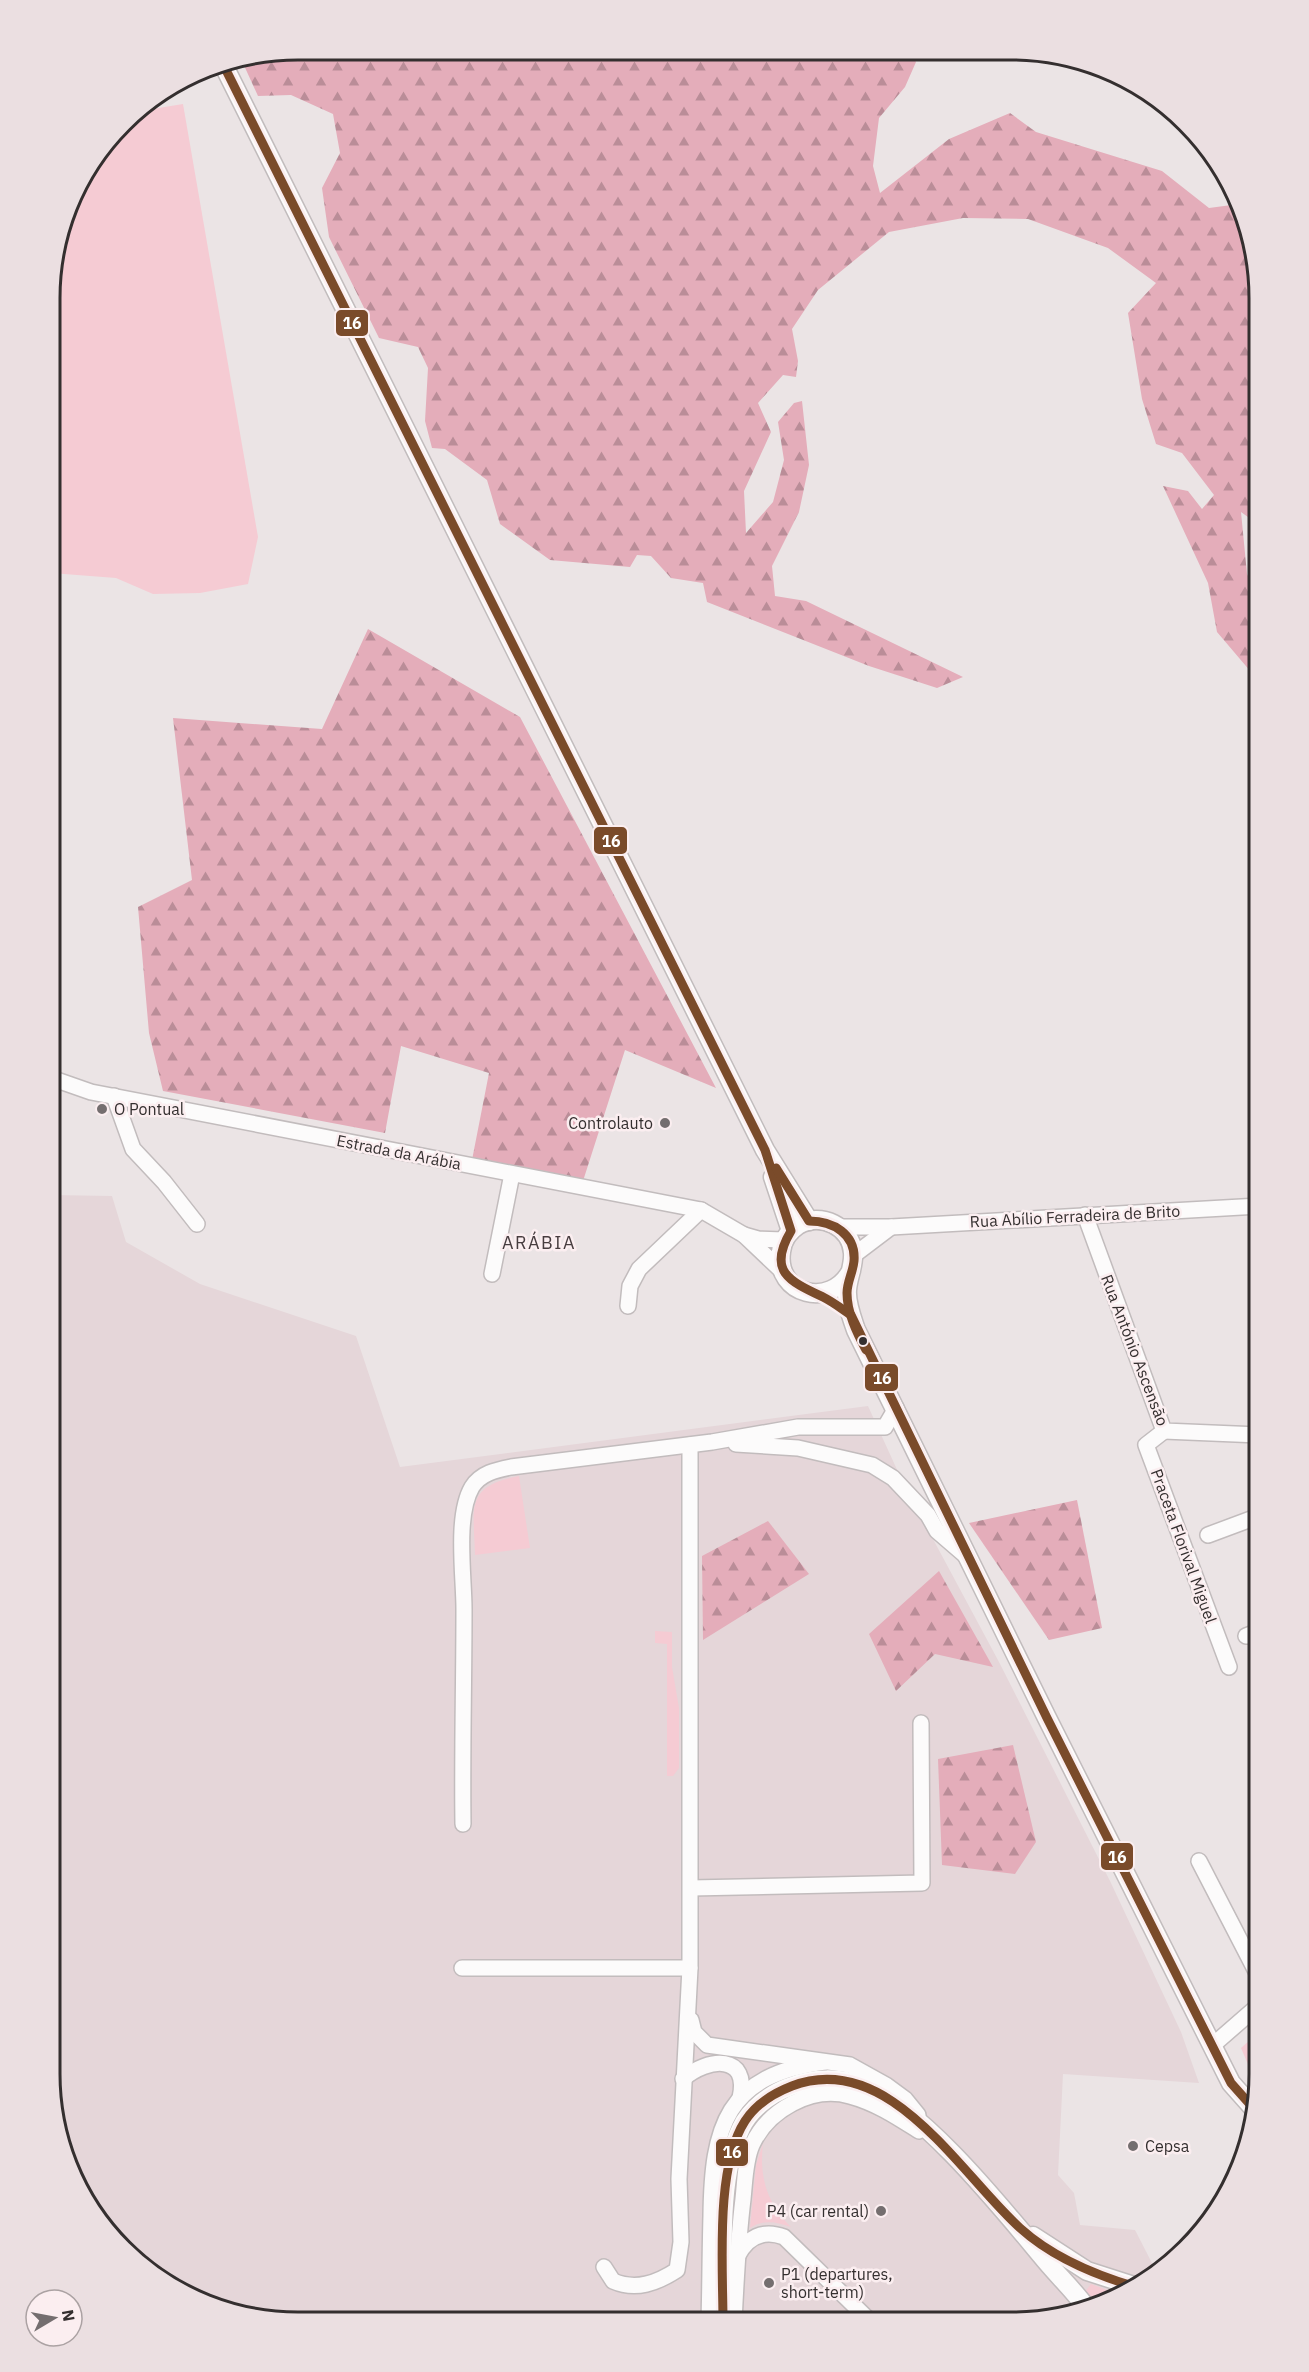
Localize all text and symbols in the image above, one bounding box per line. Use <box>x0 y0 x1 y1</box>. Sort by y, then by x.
line badge: 16 <box>335 309 369 337</box>
text: 16 <box>342 313 362 333</box>
line badge: 16 <box>593 826 628 855</box>
text: 16 <box>601 831 621 851</box>
place label: O Pontual <box>114 1099 184 1119</box>
marker: O Pontual <box>95 1102 109 1116</box>
place label: Controlauto <box>568 1113 653 1133</box>
marker: Controlauto <box>658 1116 672 1130</box>
street label: Estrada da Arábia <box>335 1130 463 1174</box>
street label: Rua Abílio Ferradeira de Brito <box>969 1200 1181 1231</box>
district label: ARÁBIA <box>502 1231 576 1254</box>
street label: Rua António Ascensão <box>1097 1271 1173 1429</box>
unlabelled marker <box>857 1335 869 1347</box>
line badge: 16 <box>864 1363 899 1392</box>
text: 16 <box>872 1368 892 1388</box>
street label: Praceta Florival Miguel <box>1147 1466 1221 1626</box>
line badge: 16 <box>1100 1842 1134 1871</box>
text: 16 <box>1107 1847 1127 1867</box>
place label: Cepsa <box>1145 2136 1190 2156</box>
line badge: 16 <box>715 2138 749 2167</box>
marker: Cepsa <box>1126 2139 1140 2153</box>
text: 16 <box>722 2142 742 2162</box>
place label: P4 (car rental) <box>767 2201 869 2221</box>
marker: P4 (car rental) <box>874 2204 888 2218</box>
place label: P1 (departures, short-term) <box>781 2264 893 2302</box>
marker: P1 (departures, short-term) <box>762 2276 776 2290</box>
north arrow <box>24 2288 84 2348</box>
text: N <box>58 2308 80 2323</box>

